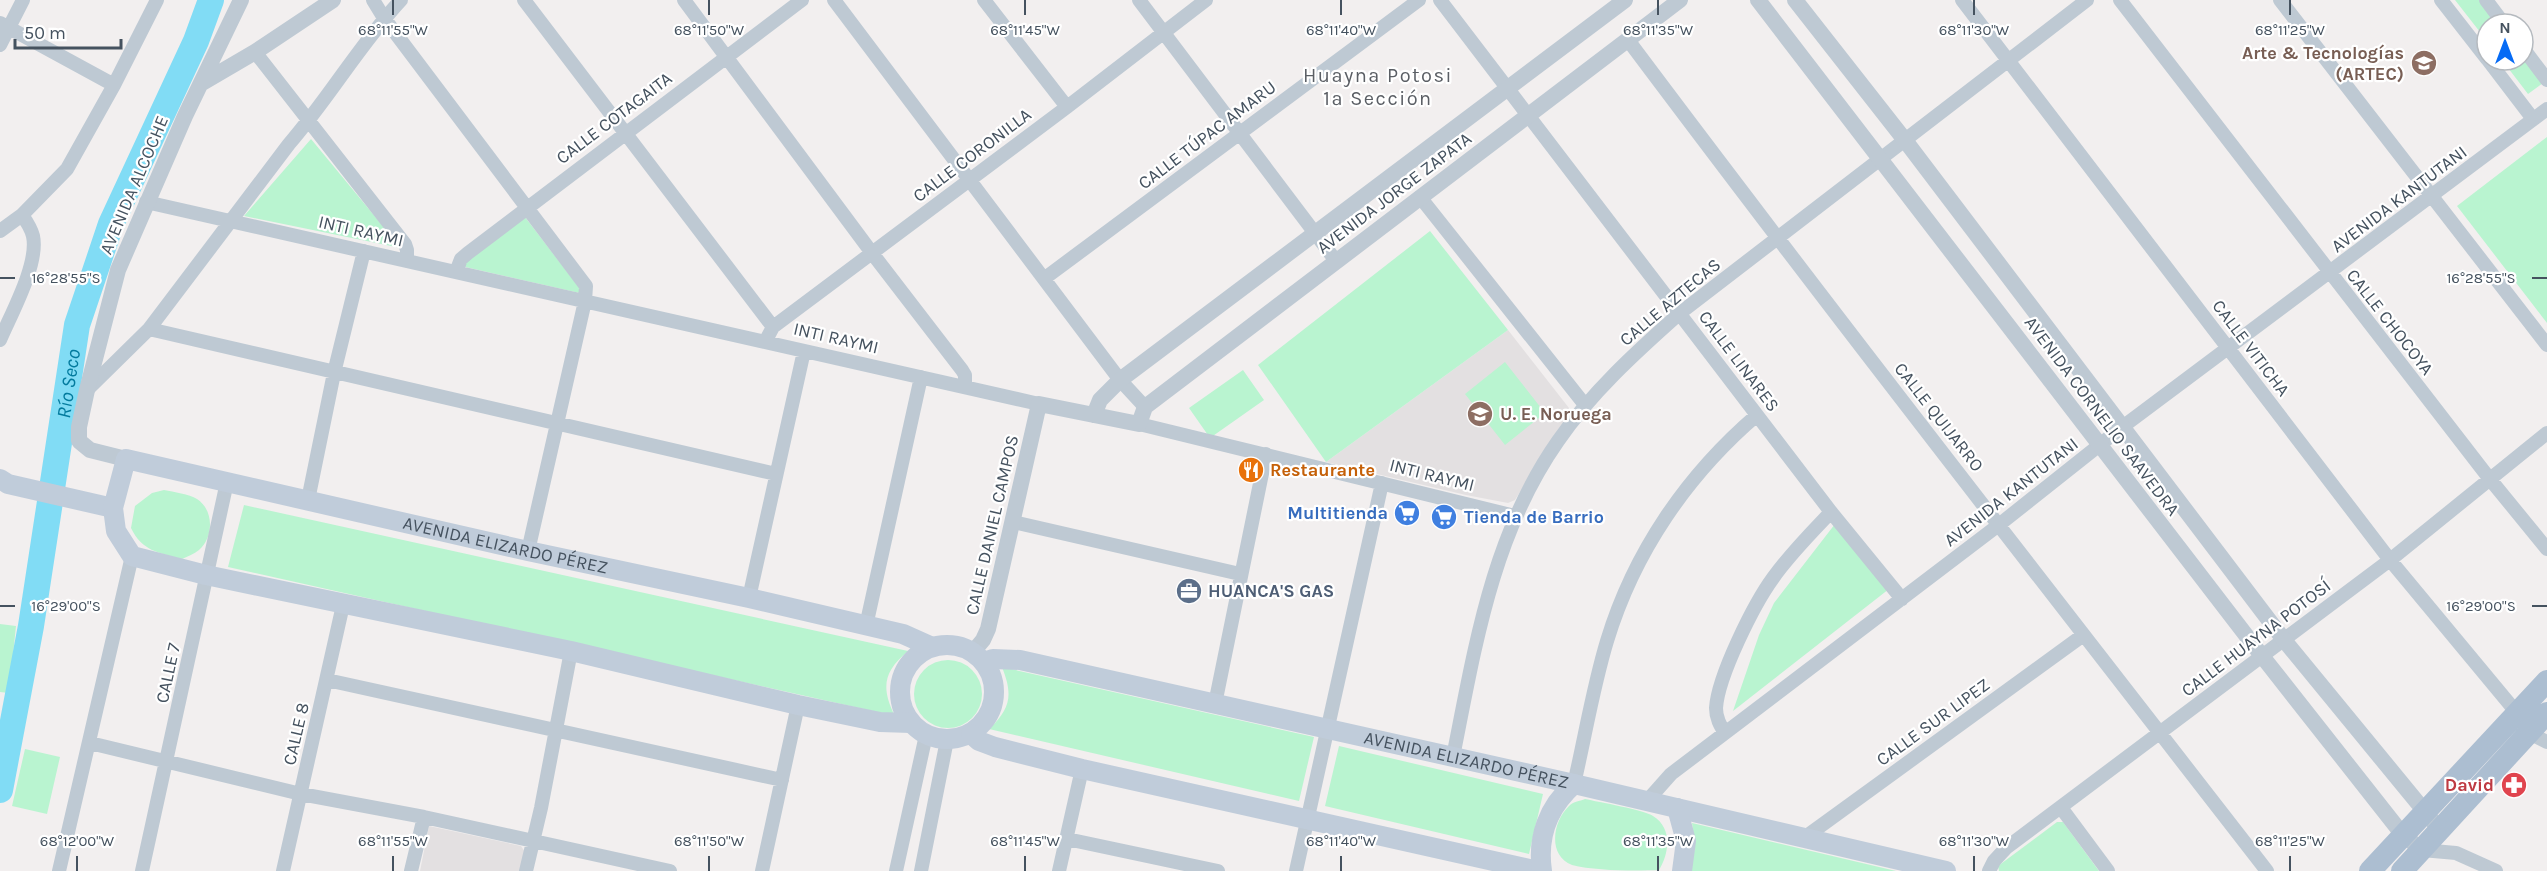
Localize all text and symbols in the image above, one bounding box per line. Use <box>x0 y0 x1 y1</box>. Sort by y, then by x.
scale bar <box>15 12 122 50</box>
north arrow <box>2475 12 2535 72</box>
text: N <box>2499 18 2511 37</box>
text: 68°11'55"W <box>358 21 428 39</box>
text: 68°11'50"W <box>674 21 745 39</box>
text: 68°11'45"W <box>990 21 1060 39</box>
text: 68°11'40"W <box>1306 21 1377 39</box>
text: 68°11'35"W <box>1623 21 1694 39</box>
text: 68°11'30"W <box>1939 21 2010 39</box>
text: 68°11'25"W <box>2255 21 2326 39</box>
text: 50 m <box>24 22 66 44</box>
place label: Arte & Tecnologías (ARTEC) <box>2242 42 2404 85</box>
school or university icon: Arte & Tecnologías (ARTEC) <box>2409 48 2439 78</box>
district label: Huayna Potosi 1ª Sección <box>1303 64 1453 110</box>
street label: CALLE COTAGAITA <box>552 67 676 169</box>
street label: CALLE TÚPAC AMARU <box>1133 75 1280 194</box>
street label: CALLE CORONILLA <box>909 103 1035 207</box>
street label: AVENIDA ALCOCHE <box>95 112 173 258</box>
street label: AVENIDA JORGE ZAPATA <box>1312 128 1476 258</box>
street label: AVENIDA KANTUTANI <box>2327 141 2471 257</box>
street label: INTI RAYMI <box>316 211 406 251</box>
street label: CALLE AZTECAS <box>1615 253 1725 351</box>
street label: CALLE CHOCOYA <box>2342 265 2438 379</box>
text: 16°28'55"S <box>31 269 101 287</box>
text: 16°28'55"S <box>2446 269 2516 287</box>
street label: CALLE VITICHA <box>2208 295 2294 401</box>
street label: CALLE LINARES <box>1694 306 1784 416</box>
street label: AVENIDA CORNELIO SAAVEDRA <box>2020 312 2184 520</box>
street label: INTI RAYMI <box>791 318 881 358</box>
water label: Río Seco <box>51 347 85 420</box>
street label: CALLE QUIJARRO <box>1890 358 1988 476</box>
school or university icon: U. E. Noruega <box>1465 399 1495 429</box>
place label: U. E. Noruega <box>1500 403 1612 425</box>
street label: CALLE DANIEL CAMPOS <box>961 433 1023 617</box>
street label: AVENIDA KANTUTANI <box>1940 433 2082 551</box>
street label: INTI RAYMI <box>1387 454 1477 496</box>
restaurant icon: Restaurante <box>1236 455 1266 485</box>
place label: Restaurante <box>1270 459 1375 481</box>
supermarket icon: Multitienda <box>1392 498 1422 528</box>
place label: Multitienda <box>1287 502 1388 524</box>
supermarket icon: Tienda de Barrio <box>1429 502 1459 532</box>
place label: Tienda de Barrio <box>1464 506 1604 528</box>
street label: AVENIDA ELIZARDO PÉREZ <box>401 512 610 579</box>
street label: CALLE HUAYNA POTOSÍ <box>2176 573 2336 701</box>
office icon: HUANCA'S GAS <box>1174 576 1204 606</box>
place label: HUANCA'S GAS <box>1208 580 1334 602</box>
text: 16°29'00"S <box>31 597 101 615</box>
text: 16°29'00"S <box>2446 597 2516 615</box>
street label: CALLE 7 <box>151 640 185 705</box>
street label: CALLE SUR LIPEZ <box>1872 674 1994 770</box>
street label: CALLE 8 <box>278 701 314 767</box>
street label: AVENIDA ELIZARDO PÉREZ <box>1362 726 1571 794</box>
pharmacy icon: David <box>2499 770 2529 800</box>
place label: David <box>2445 774 2494 796</box>
text: 68°12'00"W <box>40 832 115 850</box>
text: 68°11'55"W <box>358 832 428 850</box>
text: 68°11'50"W <box>674 832 745 850</box>
text: 68°11'45"W <box>990 832 1060 850</box>
text: 68°11'40"W <box>1306 832 1377 850</box>
text: 68°11'35"W <box>1623 832 1694 850</box>
text: 68°11'30"W <box>1939 832 2010 850</box>
text: 68°11'25"W <box>2255 832 2326 850</box>

